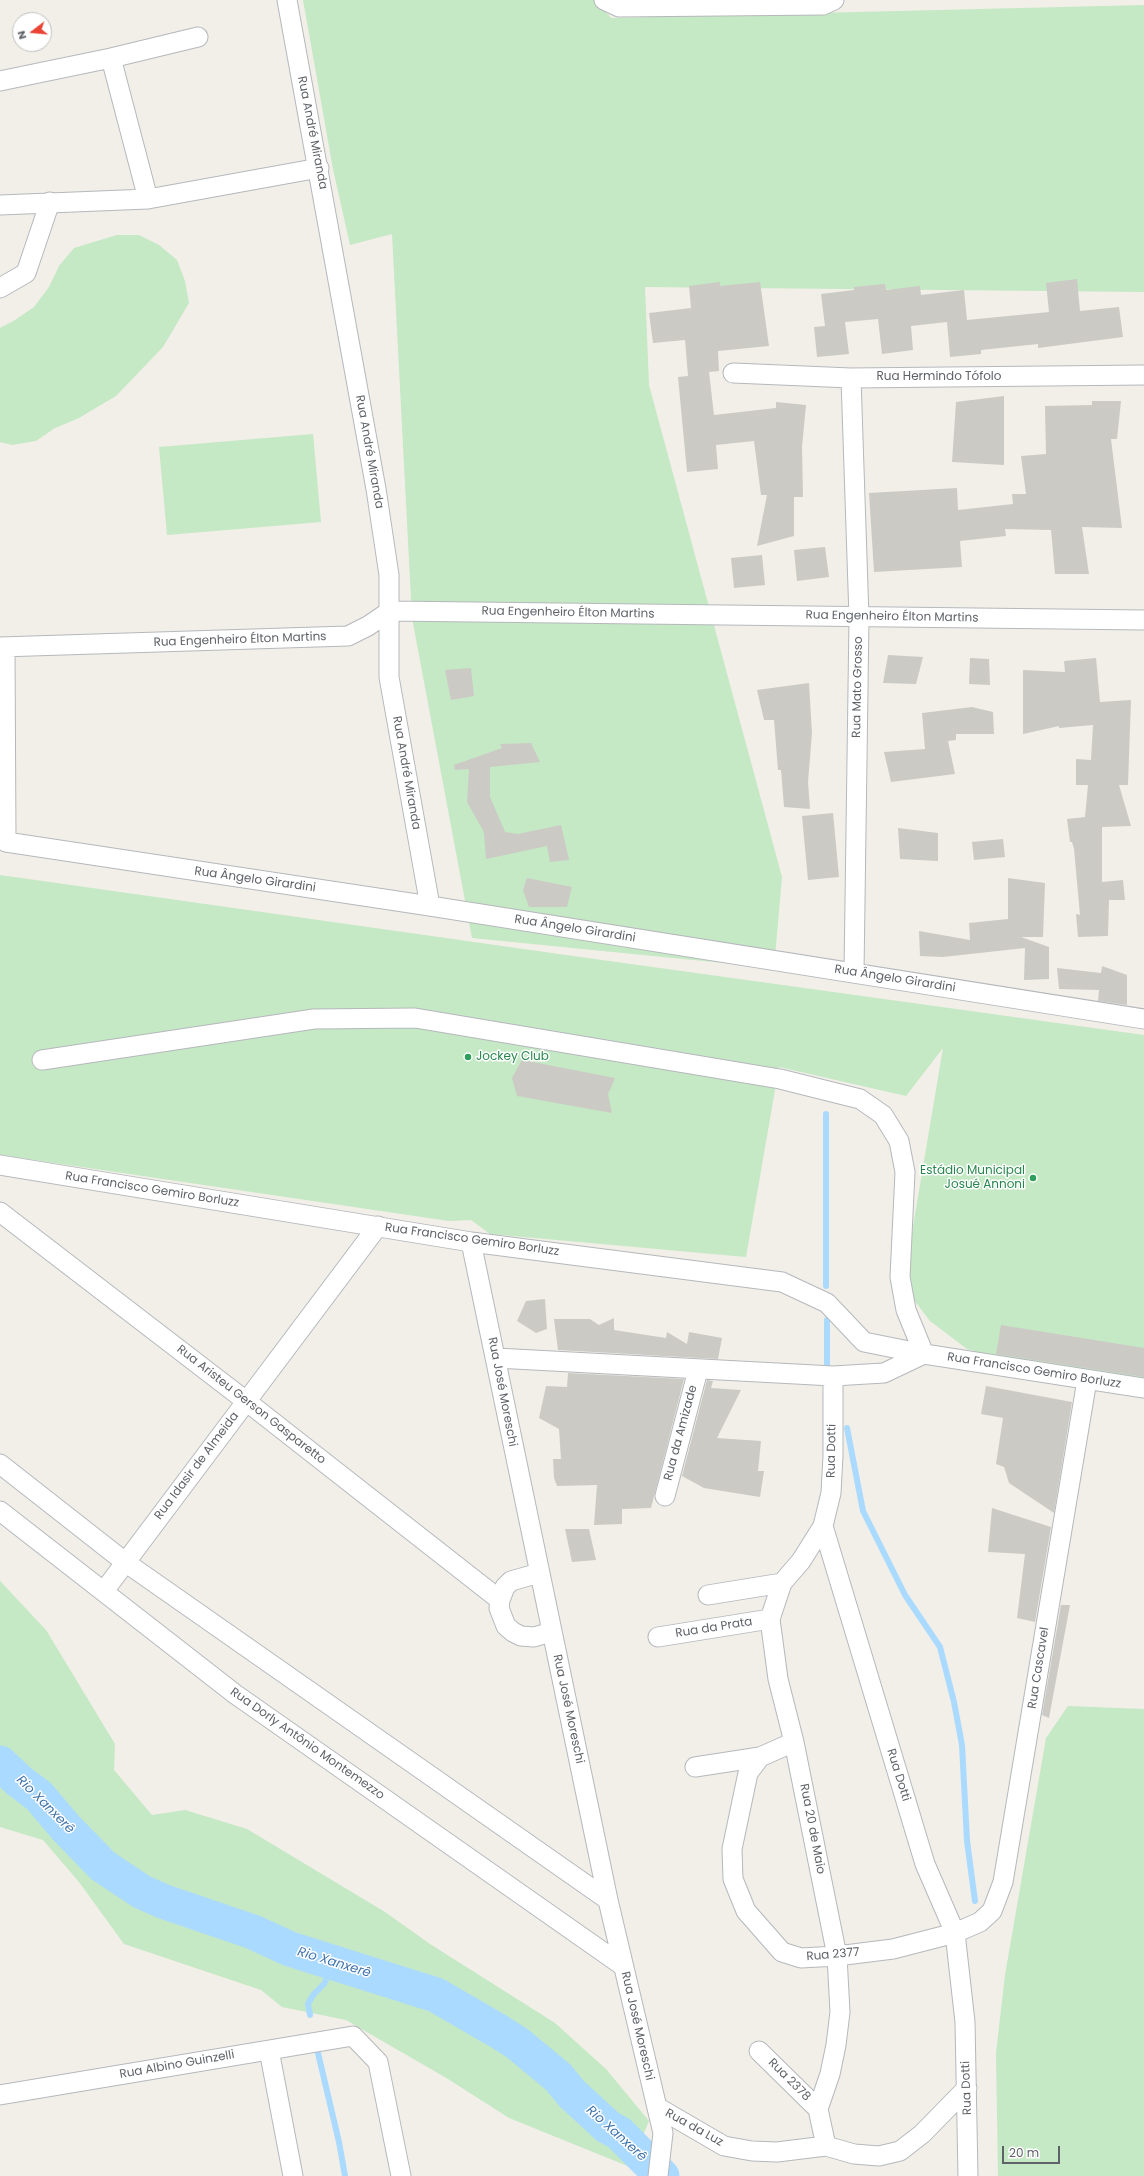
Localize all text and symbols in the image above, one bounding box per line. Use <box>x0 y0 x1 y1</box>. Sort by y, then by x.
north arrow <box>12 12 52 52</box>
text: N <box>13 29 30 41</box>
street label: Rua André Miranda <box>294 75 330 191</box>
street label: Rua Hermindo Tófolo <box>877 370 1001 384</box>
street label: Rua André Miranda <box>352 394 386 510</box>
street label: Rua Engenheiro Élton Martins <box>481 604 655 622</box>
street label: Rua Engenheiro Élton Martins <box>805 608 979 626</box>
street label: Rua Engenheiro Élton Martins <box>153 630 327 650</box>
street label: Rua Mato Grosso <box>850 636 866 738</box>
street label: Rua André Miranda <box>389 715 423 831</box>
street label: Rua Ângelo Girardini <box>193 864 317 896</box>
street label: Rua Ângelo Girardini <box>513 912 637 946</box>
street label: Rua Ângelo Girardini <box>833 962 957 996</box>
place label: Jockey Club <box>476 1050 549 1064</box>
marker: Jockey Club <box>463 1052 473 1062</box>
place label: Estádio Municipal Josué Annoni <box>920 1164 1025 1192</box>
street label: Rua Francisco Gemiro Borluzz <box>64 1169 240 1211</box>
marker: Estádio Municipal Josué Annoni <box>1028 1173 1038 1183</box>
street label: Rua Francisco Gemiro Borluzz <box>384 1221 560 1259</box>
street label: Rua José Moreschi <box>484 1336 520 1448</box>
street label: Rua Aristeu Gerson Gasparetto <box>174 1342 328 1468</box>
street label: Rua Francisco Gemiro Borluzz <box>946 1350 1122 1392</box>
street label: Rua da Amizade <box>661 1384 701 1482</box>
street label: Rua Idasir de Almeida <box>152 1409 242 1523</box>
street label: Rua Dotti <box>824 1424 840 1478</box>
street label: Rua da Prata <box>674 1615 754 1641</box>
street label: Rua Cascavel <box>1025 1626 1053 1710</box>
street label: Rua José Moreschi <box>549 1653 587 1765</box>
street label: Rua Dorly Antônio Montemezzo <box>227 1685 387 1803</box>
street label: Rua Dotti <box>883 1747 913 1803</box>
water label: Rio Xanxerê <box>13 1773 77 1837</box>
street label: Rua 20 de Maio <box>796 1783 828 1875</box>
water label: Rio Xanxerê <box>296 1944 372 1982</box>
street label: Rua 2377 <box>806 1946 860 1964</box>
street label: Rua José Moreschi <box>617 1970 657 2082</box>
street label: Rua Albino Guinzelli <box>118 2048 236 2082</box>
street label: Rua 2378 <box>765 2056 813 2104</box>
street label: Rua Dotti <box>959 2061 975 2115</box>
water label: Rio Xanxerê <box>583 2103 649 2165</box>
street label: Rua da Luz <box>663 2106 725 2150</box>
scale bar <box>1004 2138 1062 2164</box>
text: 20 m <box>1009 2144 1039 2161</box>

